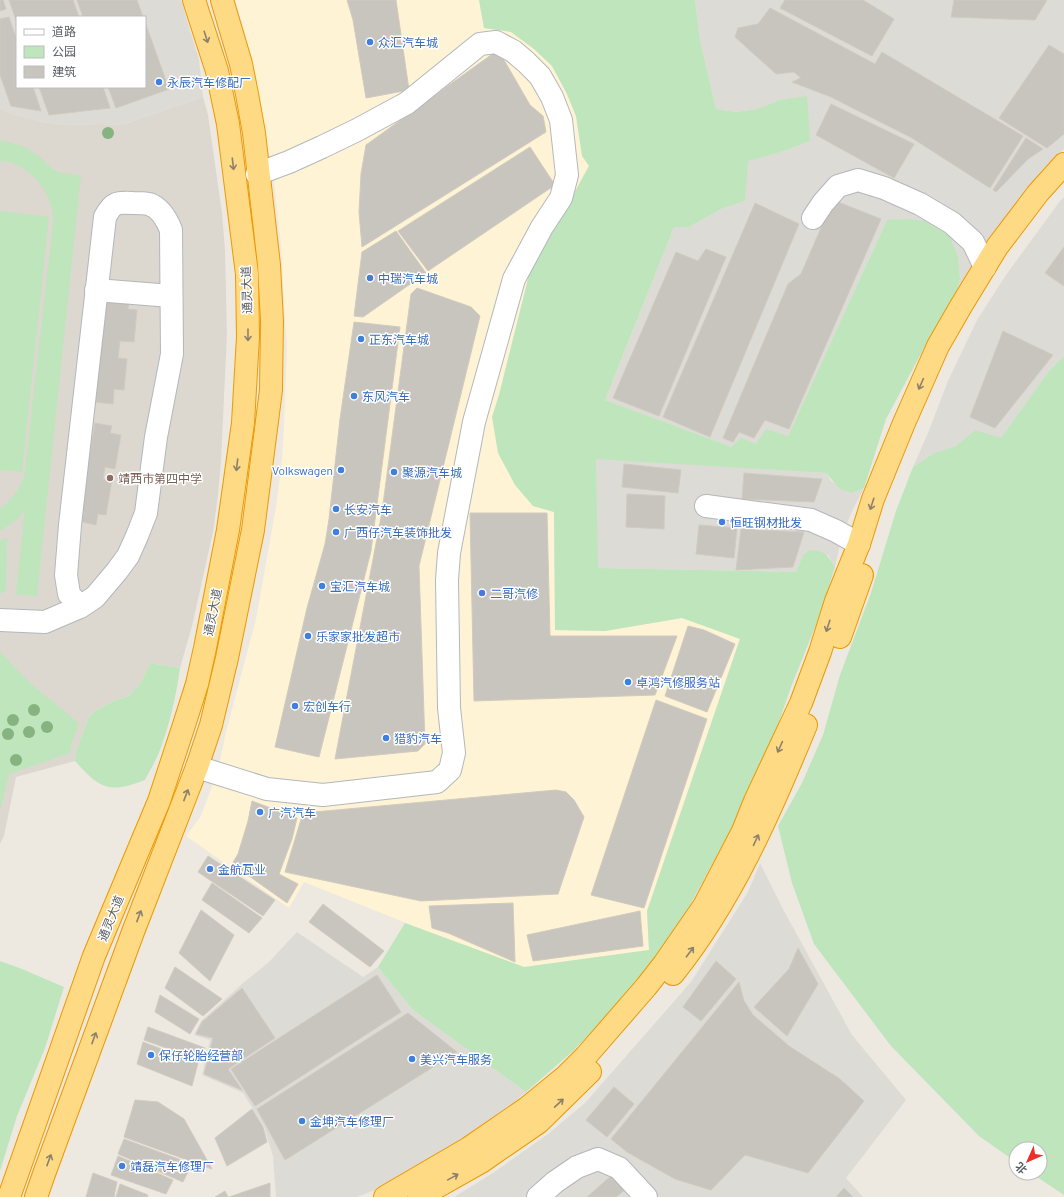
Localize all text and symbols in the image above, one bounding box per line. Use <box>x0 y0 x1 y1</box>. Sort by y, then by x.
legend <box>16 16 146 88</box>
text: 道路 <box>52 24 76 38</box>
one-way arrow <box>203 30 210 43</box>
place label: 众汇汽车城 <box>378 35 438 49</box>
marker: 众汇汽车城 <box>365 37 375 47</box>
text: 公园 <box>52 44 76 58</box>
text: 建筑 <box>52 64 76 78</box>
place label: 永辰汽车修配厂 <box>167 75 251 89</box>
marker: 永辰汽车修配厂 <box>154 77 164 87</box>
one-way arrow <box>229 157 236 170</box>
street label: 通灵大道 <box>238 266 254 314</box>
place label: 中瑞汽车城 <box>378 271 438 285</box>
marker: 中瑞汽车城 <box>365 273 375 283</box>
one-way arrow <box>244 328 252 341</box>
place label: 正东汽车城 <box>369 332 429 346</box>
marker: 正东汽车城 <box>356 334 366 344</box>
one-way arrow <box>917 377 924 389</box>
place label: 东风汽车 <box>362 389 410 403</box>
marker: 东风汽车 <box>349 391 359 401</box>
one-way arrow <box>234 458 241 471</box>
place label: Volkswagen <box>272 463 333 477</box>
marker: Volkswagen <box>336 465 346 475</box>
place label: 聚源汽车城 <box>402 465 462 479</box>
marker: 聚源汽车城 <box>389 467 399 477</box>
place label: 靖西市第四中学 <box>118 471 202 485</box>
marker: 靖西市第四中学 <box>105 473 115 483</box>
one-way arrow <box>867 497 875 509</box>
place label: 长安汽车 <box>344 502 392 516</box>
marker: 长安汽车 <box>331 504 341 514</box>
place label: 恒旺钢材批发 <box>730 515 802 529</box>
marker: 恒旺钢材批发 <box>717 517 727 527</box>
place label: 广西仔汽车装饰批发 <box>344 525 452 539</box>
marker: 广西仔汽车装饰批发 <box>331 527 341 537</box>
place label: 宝汇汽车城 <box>330 579 390 593</box>
marker: 宝汇汽车城 <box>317 581 327 591</box>
place label: 二哥汽修 <box>490 586 538 600</box>
street label: 通灵大道 <box>201 587 223 637</box>
marker: 二哥汽修 <box>477 588 487 598</box>
one-way arrow <box>824 620 831 633</box>
place label: 乐家家批发超市 <box>316 629 400 643</box>
marker: 乐家家批发超市 <box>303 631 313 641</box>
place label: 卓鸿汽修服务站 <box>636 675 720 689</box>
marker: 卓鸿汽修服务站 <box>623 677 633 687</box>
place label: 宏创车行 <box>303 699 351 713</box>
marker: 宏创车行 <box>290 701 300 711</box>
place label: 猎豹汽车 <box>394 731 442 745</box>
marker: 猎豹汽车 <box>381 733 391 743</box>
one-way arrow <box>776 741 784 753</box>
one-way arrow <box>183 790 191 802</box>
place label: 广汽汽车 <box>268 805 316 819</box>
marker: 广汽汽车 <box>255 807 265 817</box>
one-way arrow <box>753 835 760 847</box>
place label: 金航瓦业 <box>218 862 266 876</box>
marker: 金航瓦业 <box>205 864 215 874</box>
street label: 通灵大道 <box>95 893 125 943</box>
one-way arrow <box>136 911 144 923</box>
one-way arrow <box>686 947 694 958</box>
one-way arrow <box>90 1032 98 1044</box>
place label: 保仔轮胎经营部 <box>159 1048 243 1062</box>
marker: 保仔轮胎经营部 <box>146 1050 156 1060</box>
place label: 美兴汽车服务 <box>420 1052 492 1066</box>
marker: 美兴汽车服务 <box>407 1054 417 1064</box>
one-way arrow <box>554 1099 564 1108</box>
place label: 金坤汽车修理厂 <box>310 1114 394 1128</box>
marker: 金坤汽车修理厂 <box>297 1116 307 1126</box>
north arrow <box>1008 1141 1048 1181</box>
one-way arrow <box>45 1154 53 1166</box>
place label: 靖磊汽车修理厂 <box>130 1159 214 1173</box>
text: 北 <box>1012 1160 1029 1177</box>
marker: 靖磊汽车修理厂 <box>117 1161 127 1171</box>
one-way arrow <box>447 1173 459 1181</box>

